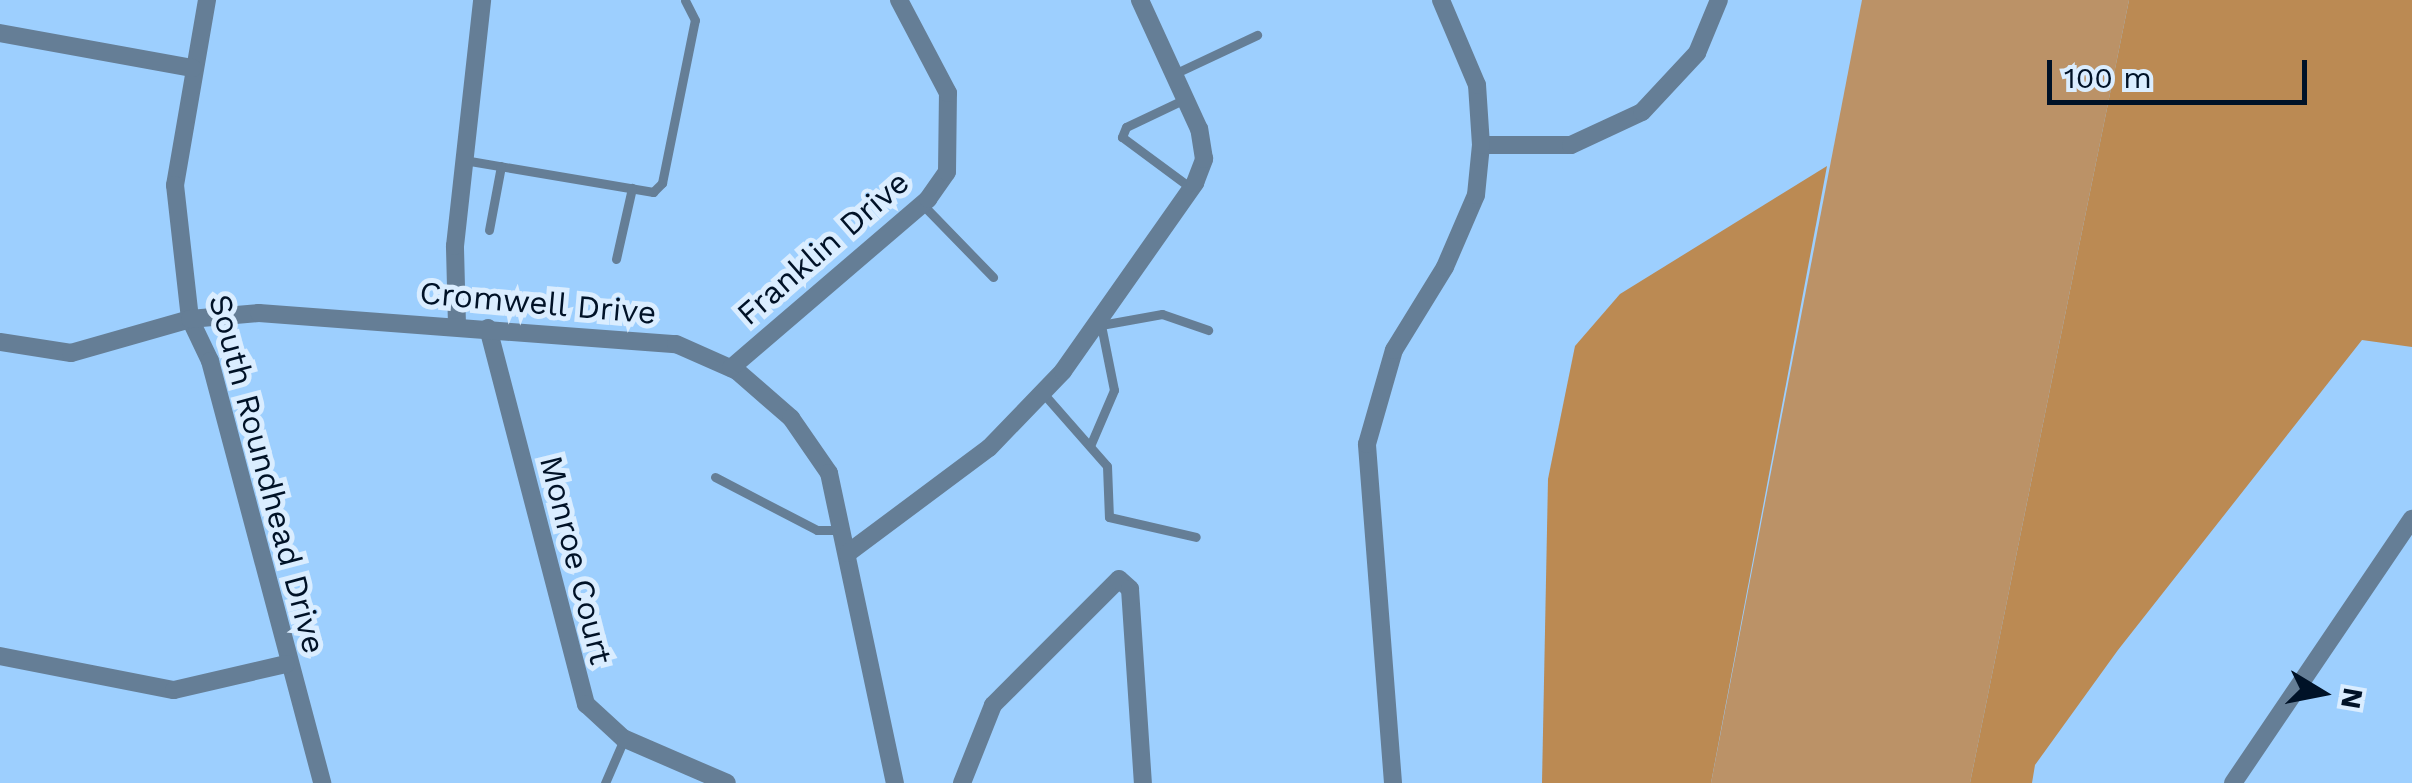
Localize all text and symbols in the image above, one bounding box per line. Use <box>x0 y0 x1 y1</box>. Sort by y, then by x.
scale bar <box>2052 40 2312 102</box>
text: 100 m <box>2064 60 2152 95</box>
street label: Franklin Drive <box>729 163 917 333</box>
street label: Cromwell Drive <box>417 273 659 333</box>
street label: South Roundhead Drive <box>201 290 333 658</box>
street label: Monroe Court <box>532 452 620 668</box>
north arrow <box>2272 643 2372 743</box>
text: N <box>2334 685 2370 711</box>

